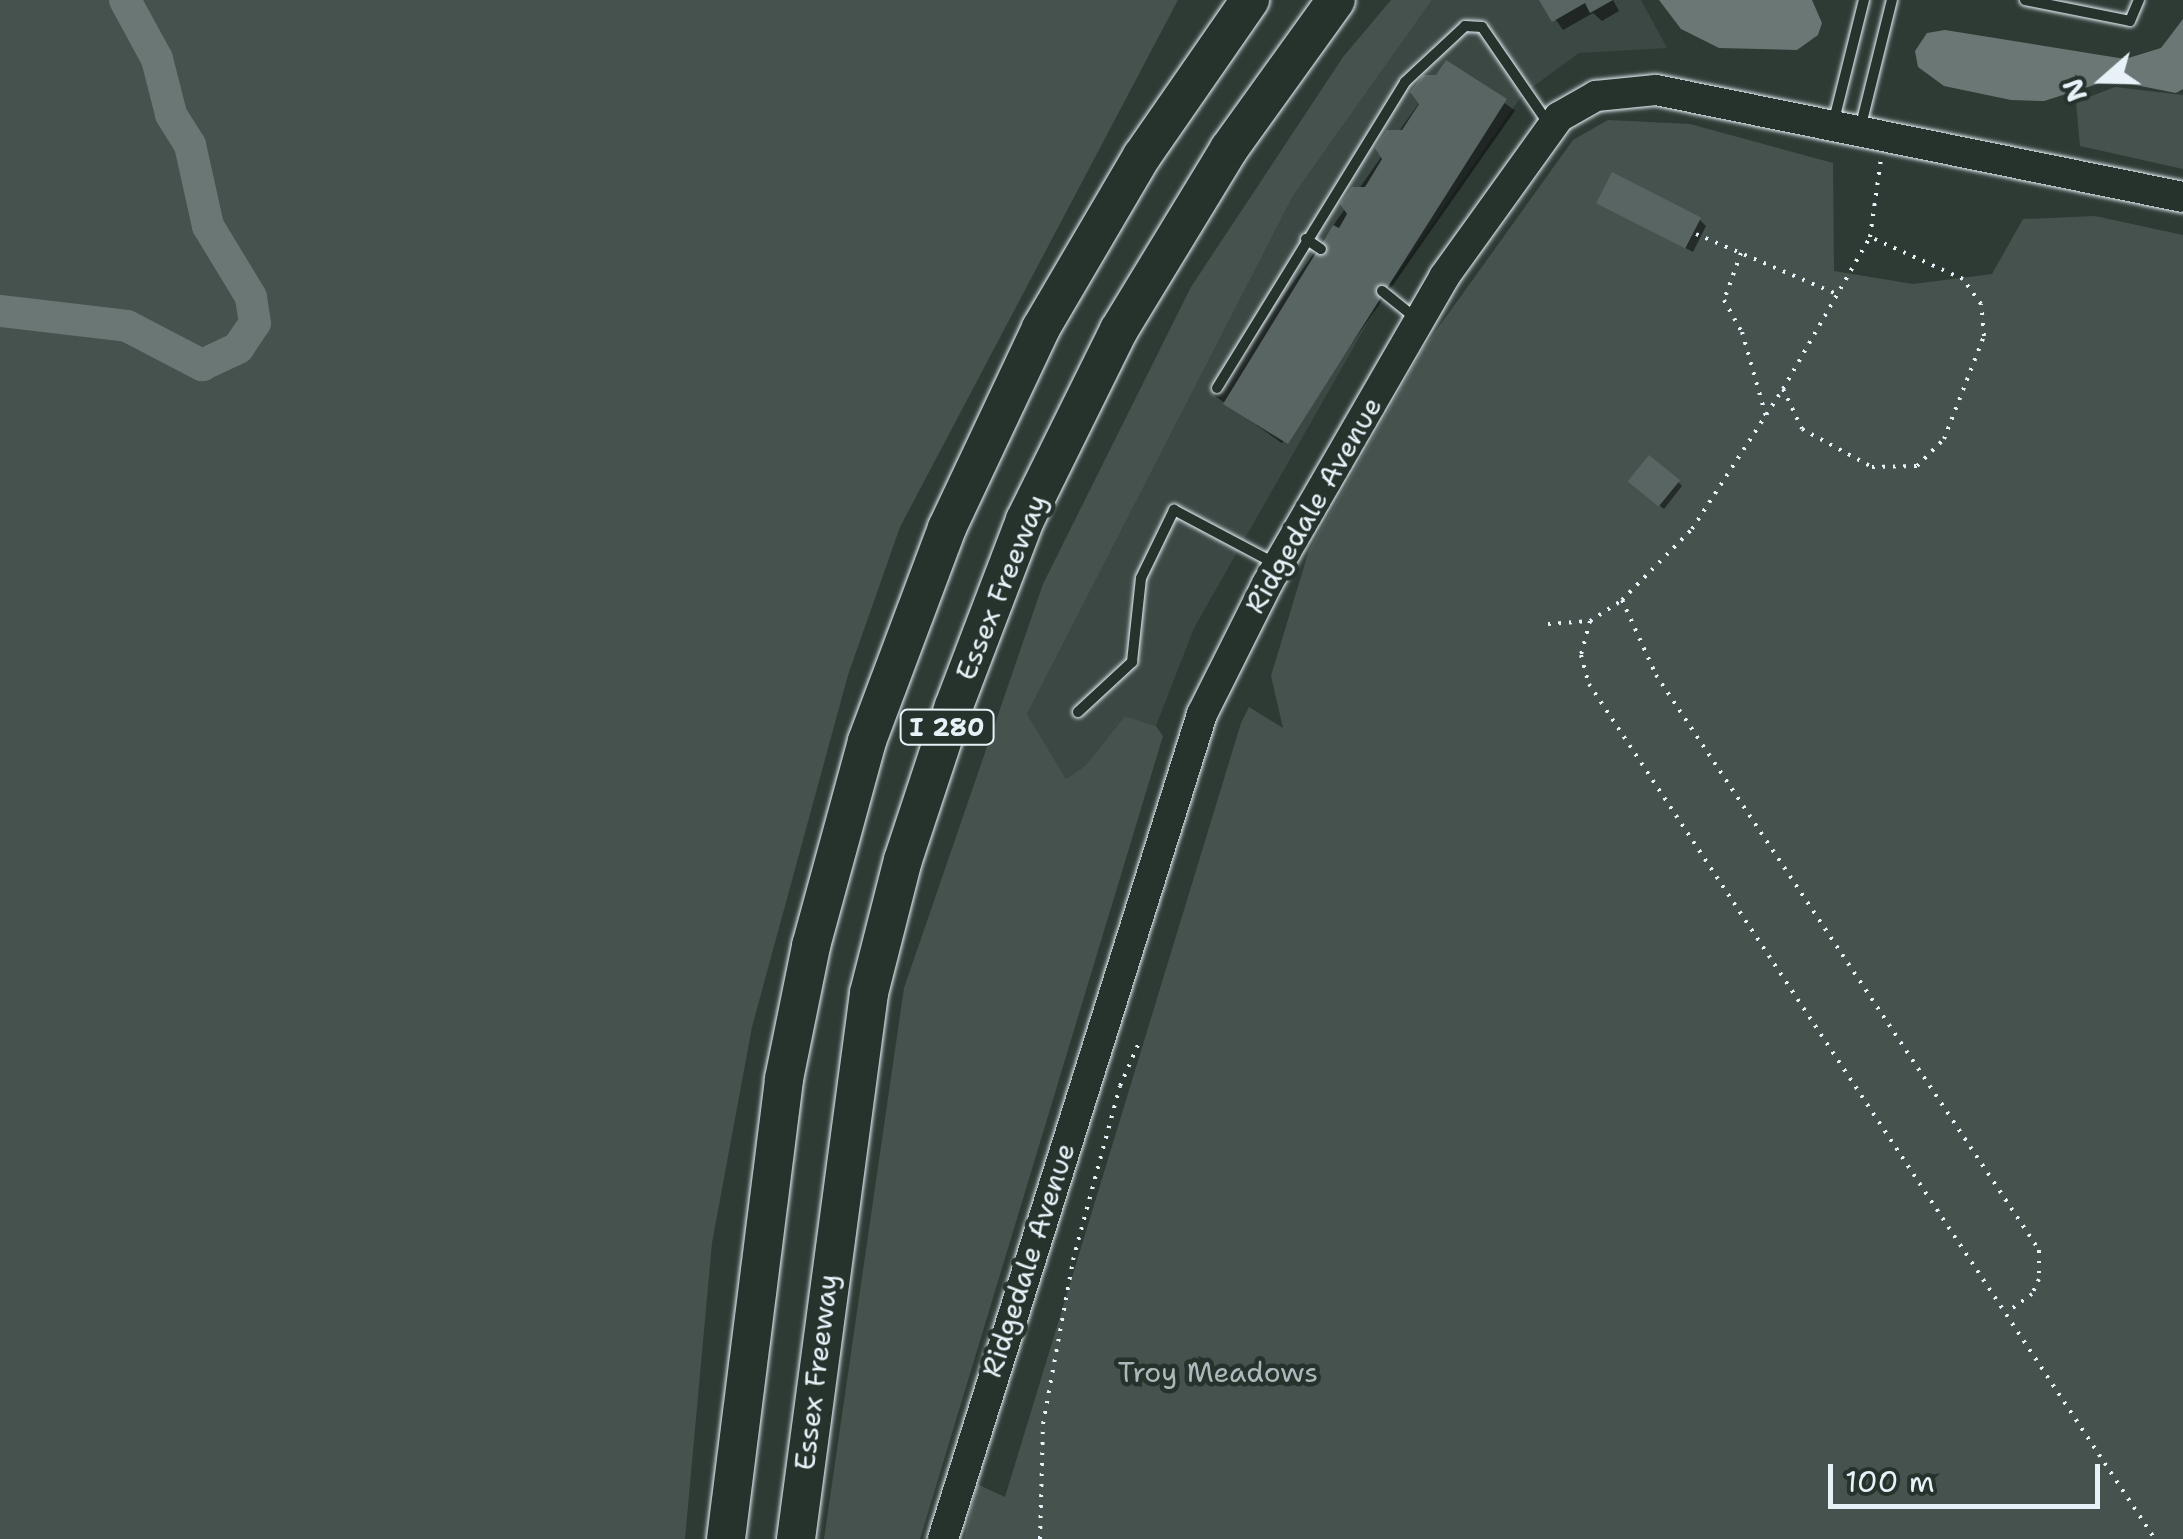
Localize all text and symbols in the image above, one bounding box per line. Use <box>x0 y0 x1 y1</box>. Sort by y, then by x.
north arrow <box>2053 30 2153 130</box>
text: N <box>2053 73 2096 107</box>
street label: Ridgedale Avenue <box>1237 391 1389 619</box>
street label: Essex Freeway <box>948 489 1054 685</box>
road number: I 280 <box>900 707 994 747</box>
street label: Ridgedale Avenue <box>974 1139 1082 1381</box>
street label: Essex Freeway <box>787 1272 845 1472</box>
park label: Troy Meadows <box>1118 1355 1318 1389</box>
scale bar <box>1833 1444 2106 1506</box>
text: 100 m <box>1845 1461 1935 1502</box>

